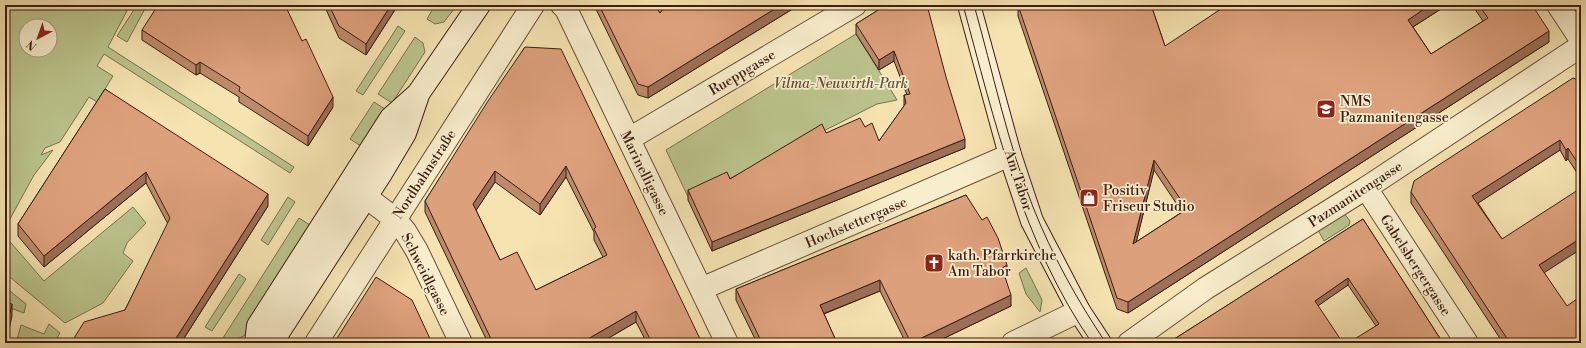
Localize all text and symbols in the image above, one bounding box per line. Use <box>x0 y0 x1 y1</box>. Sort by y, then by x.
north arrow <box>18 18 58 58</box>
text: N <box>24 36 40 53</box>
street label: Rueppgasse <box>706 46 779 100</box>
park label: Vilma-Neuwirth-Park <box>774 75 908 93</box>
place label: NMS Pazmanitengasse <box>1340 93 1449 127</box>
school or university icon: NMS Pazmanitengasse <box>1315 98 1337 120</box>
street label: Nordbahnstraße <box>389 126 460 223</box>
street label: Marinelligasse <box>616 128 672 219</box>
street label: Am Tabor <box>999 147 1036 213</box>
street label: Pazmanitengasse <box>1305 158 1406 232</box>
place label: Positiv Friseur Studio <box>1103 182 1195 216</box>
shop icon: Positiv Friseur Studio <box>1078 187 1100 209</box>
street label: Hochstettergasse <box>803 193 910 253</box>
street label: Gabelsbergergasse <box>1376 211 1455 320</box>
street label: Schweidlgasse <box>397 230 454 319</box>
place label: kath. Pfarrkirche Am Tabor <box>947 247 1056 281</box>
church icon: kath. Pfarrkirche Am Tabor <box>923 252 945 274</box>

